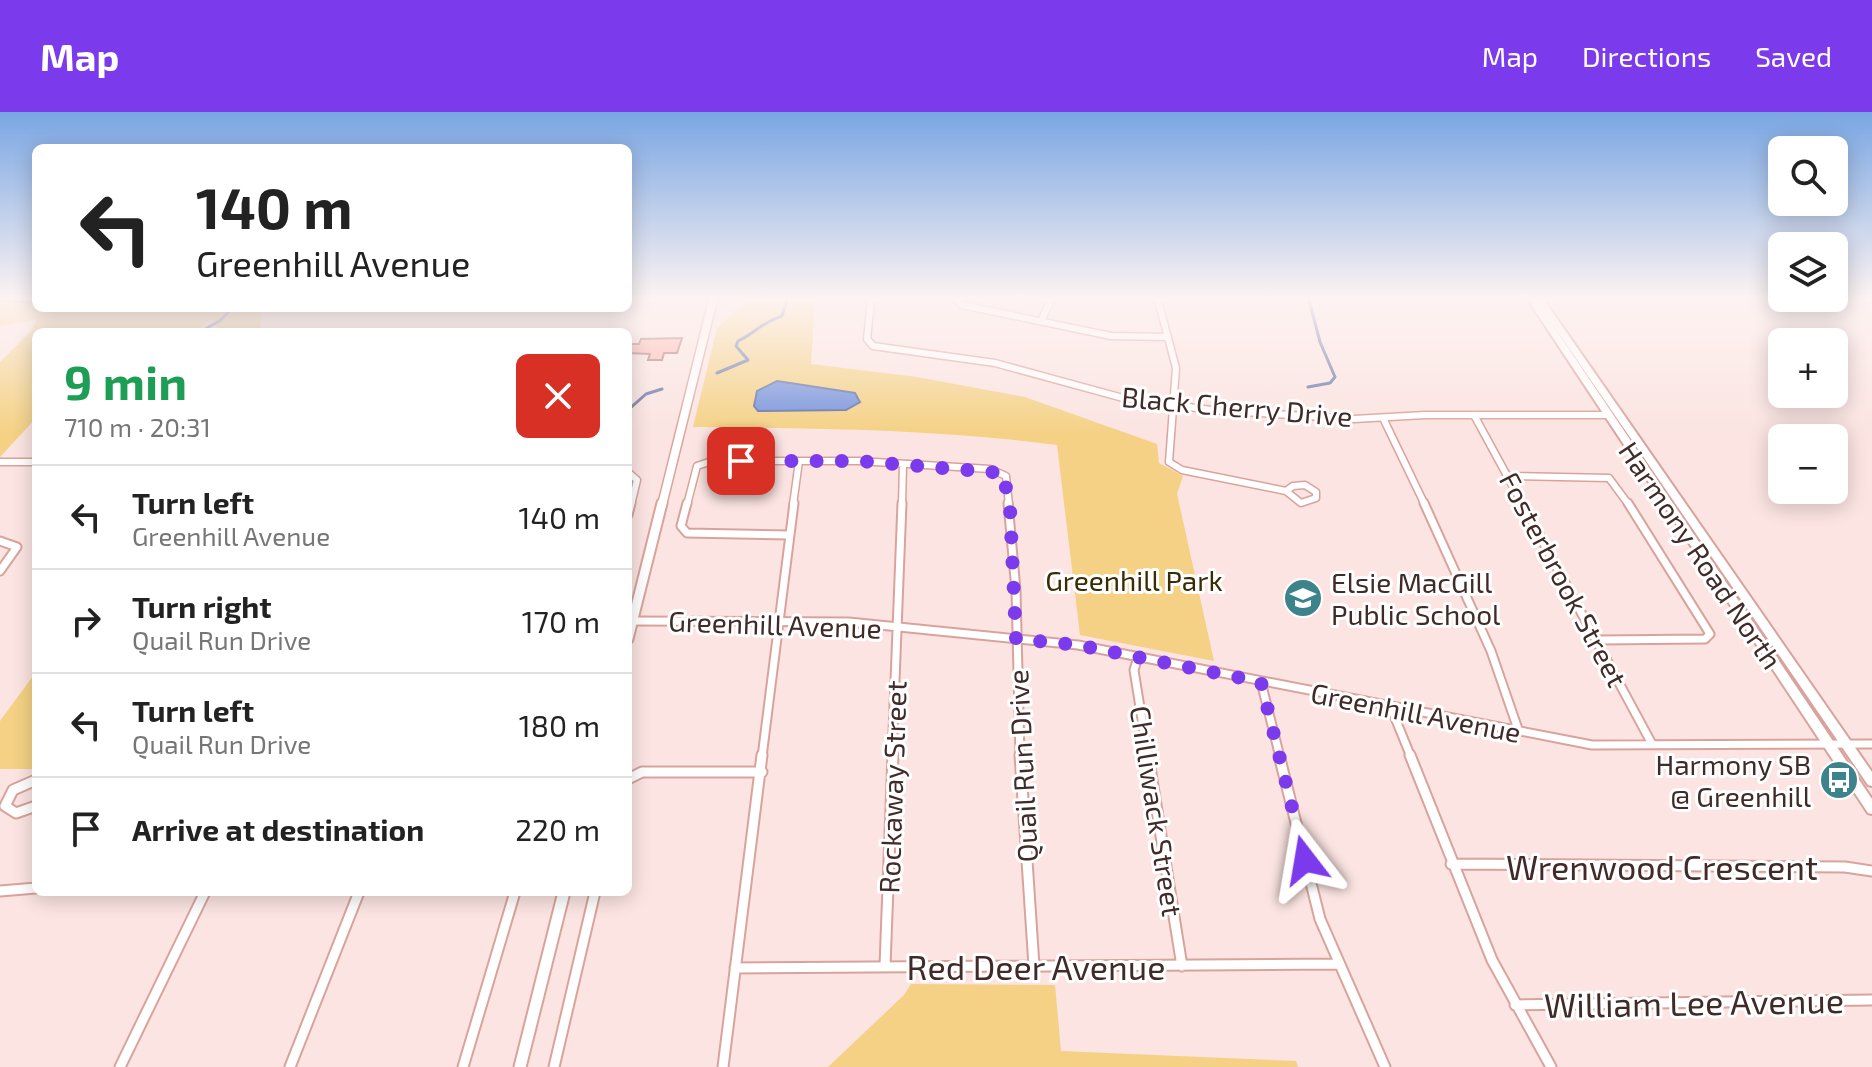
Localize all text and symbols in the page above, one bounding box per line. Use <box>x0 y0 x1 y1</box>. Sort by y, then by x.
text: Map <box>40 33 119 79</box>
text: Map <box>1482 39 1538 73</box>
text: Directions <box>1582 39 1711 73</box>
text: Saved <box>1755 39 1832 73</box>
map controls <box>1768 136 1848 504</box>
button: search <box>1768 136 1848 216</box>
text: 140 m <box>196 173 353 240</box>
icon: left <box>64 176 168 280</box>
button: layers <box>1768 232 1848 312</box>
text: Greenhill Avenue <box>196 241 470 284</box>
button: + <box>1768 328 1848 408</box>
text: 9 min <box>64 352 187 410</box>
button: close <box>516 354 600 438</box>
street label: Black Cherry Drive <box>1120 379 1354 433</box>
text: 710 m · 20:31 <box>64 411 211 442</box>
button: − <box>1768 424 1848 504</box>
pin <box>707 427 775 495</box>
street label: Harmony Road North <box>1612 435 1790 675</box>
icon: arrive <box>719 439 763 483</box>
street label: Fosterbrook Street <box>1493 466 1635 692</box>
text: Turn left <box>132 484 254 520</box>
icon: left <box>64 495 108 539</box>
text: 140 m <box>519 499 600 535</box>
text: Greenhill Avenue <box>132 520 330 551</box>
park label: Greenhill Park <box>1045 563 1223 597</box>
place label: Elsie MacGill Public School <box>1331 565 1501 631</box>
school or university icon: Elsie MacGill Public School <box>1282 577 1324 619</box>
text: Turn right <box>132 588 272 624</box>
icon: right <box>64 599 108 643</box>
text: 170 m <box>522 603 600 639</box>
street label: Greenhill Avenue <box>668 603 882 645</box>
text: Quail Run Drive <box>132 624 311 655</box>
street label: Quail Run Drive <box>1000 669 1044 863</box>
street label: Greenhill Avenue <box>1308 675 1524 749</box>
street label: Rockaway Street <box>871 680 913 894</box>
text: Turn left <box>132 692 254 728</box>
icon: left <box>64 703 108 747</box>
street label: Chilliwack Street <box>1124 703 1190 919</box>
text: 180 m <box>519 707 600 743</box>
text: Quail Run Drive <box>132 728 311 759</box>
place label: Harmony SB @ Greenhill <box>1655 747 1812 813</box>
bus stop icon: Harmony SB @ Greenhill <box>1818 759 1860 801</box>
icon: arrive <box>64 807 108 851</box>
text: Arrive at destination <box>132 811 424 847</box>
text: 220 m <box>515 811 600 847</box>
position arrow <box>1263 818 1347 902</box>
street label: Wrenwood Crescent <box>1506 846 1818 887</box>
street label: Red Deer Avenue <box>907 946 1165 987</box>
street label: William Lee Avenue <box>1544 979 1844 1025</box>

